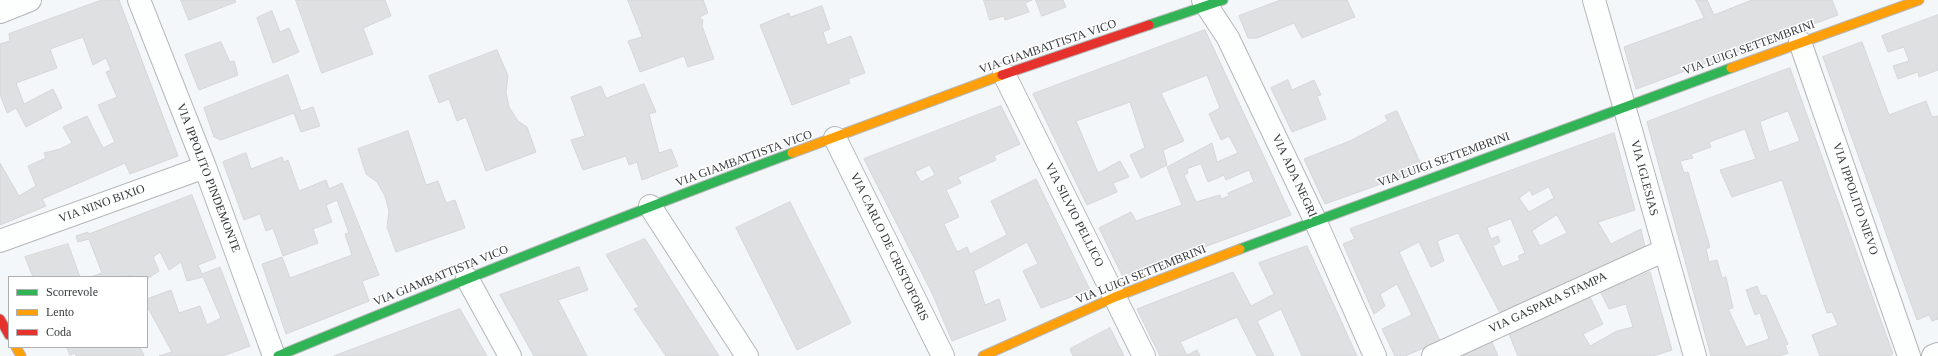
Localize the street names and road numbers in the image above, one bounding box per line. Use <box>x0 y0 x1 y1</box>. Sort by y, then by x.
street label: VIA GIAMBATTISTA VICO <box>977 17 1119 77</box>
street label: VIA LUIGI SETTEMBRINI <box>1681 17 1817 79</box>
street label: VIA IPPOLITO PINDEMONTE <box>173 101 243 255</box>
street label: VIA GIAMBATTISTA VICO <box>674 128 814 190</box>
street label: VIA LUIGI SETTEMBRINI <box>1376 129 1512 191</box>
street label: VIA ADA NEGRI <box>1268 132 1320 220</box>
street label: VIA IGLESIAS <box>1627 139 1661 217</box>
street label: VIA IPPOLITO NIEVO <box>1829 141 1881 257</box>
street label: VIA SILVIO PELLICO <box>1042 161 1106 269</box>
street label: VIA CARLO DE CRISTOFORIS <box>847 170 931 324</box>
street label: VIA NINO BIXIO <box>57 182 147 226</box>
street label: VIA GIAMBATTISTA VICO <box>371 242 511 310</box>
street label: VIA LUIGI SETTEMBRINI <box>1074 242 1208 308</box>
street label: VIA GASPARA STAMPA <box>1487 269 1609 337</box>

